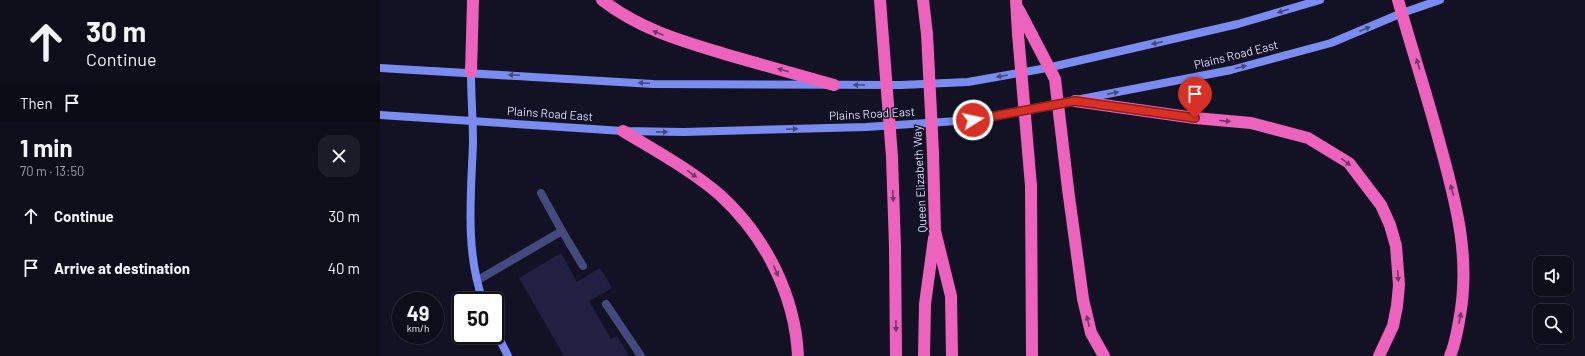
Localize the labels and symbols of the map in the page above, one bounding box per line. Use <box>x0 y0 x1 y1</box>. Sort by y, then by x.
one-way arrow <box>1276 8 1288 14</box>
one-way arrow <box>1359 25 1371 31</box>
one-way arrow <box>653 30 664 36</box>
street label: Plains Road East <box>1192 37 1279 71</box>
one-way arrow <box>1151 41 1163 47</box>
one-way arrow <box>1415 58 1421 70</box>
one-way arrow <box>1235 64 1247 70</box>
one-way arrow <box>777 67 789 73</box>
one-way arrow <box>507 72 520 78</box>
one-way arrow <box>996 74 1009 80</box>
pin <box>1178 77 1212 118</box>
one-way arrow <box>637 80 650 86</box>
one-way arrow <box>852 82 865 88</box>
one-way arrow <box>1107 90 1120 96</box>
position arrow <box>952 99 994 141</box>
street label: Plains Road East <box>507 103 594 123</box>
street label: Plains Road East <box>829 104 915 122</box>
one-way arrow <box>1219 117 1231 124</box>
street label: Queen Elizabeth Way <box>909 125 929 233</box>
one-way arrow <box>786 126 798 133</box>
one-way arrow <box>656 129 669 135</box>
one-way arrow <box>1340 158 1351 166</box>
one-way arrow <box>687 170 697 178</box>
one-way arrow <box>1449 183 1455 196</box>
one-way arrow <box>890 190 897 202</box>
one-way arrow <box>773 265 779 277</box>
one-way arrow <box>1395 270 1402 282</box>
speed limit sign: 50 <box>452 292 504 344</box>
one-way arrow <box>1457 312 1463 324</box>
one-way arrow <box>1085 315 1091 327</box>
one-way arrow <box>893 320 900 332</box>

